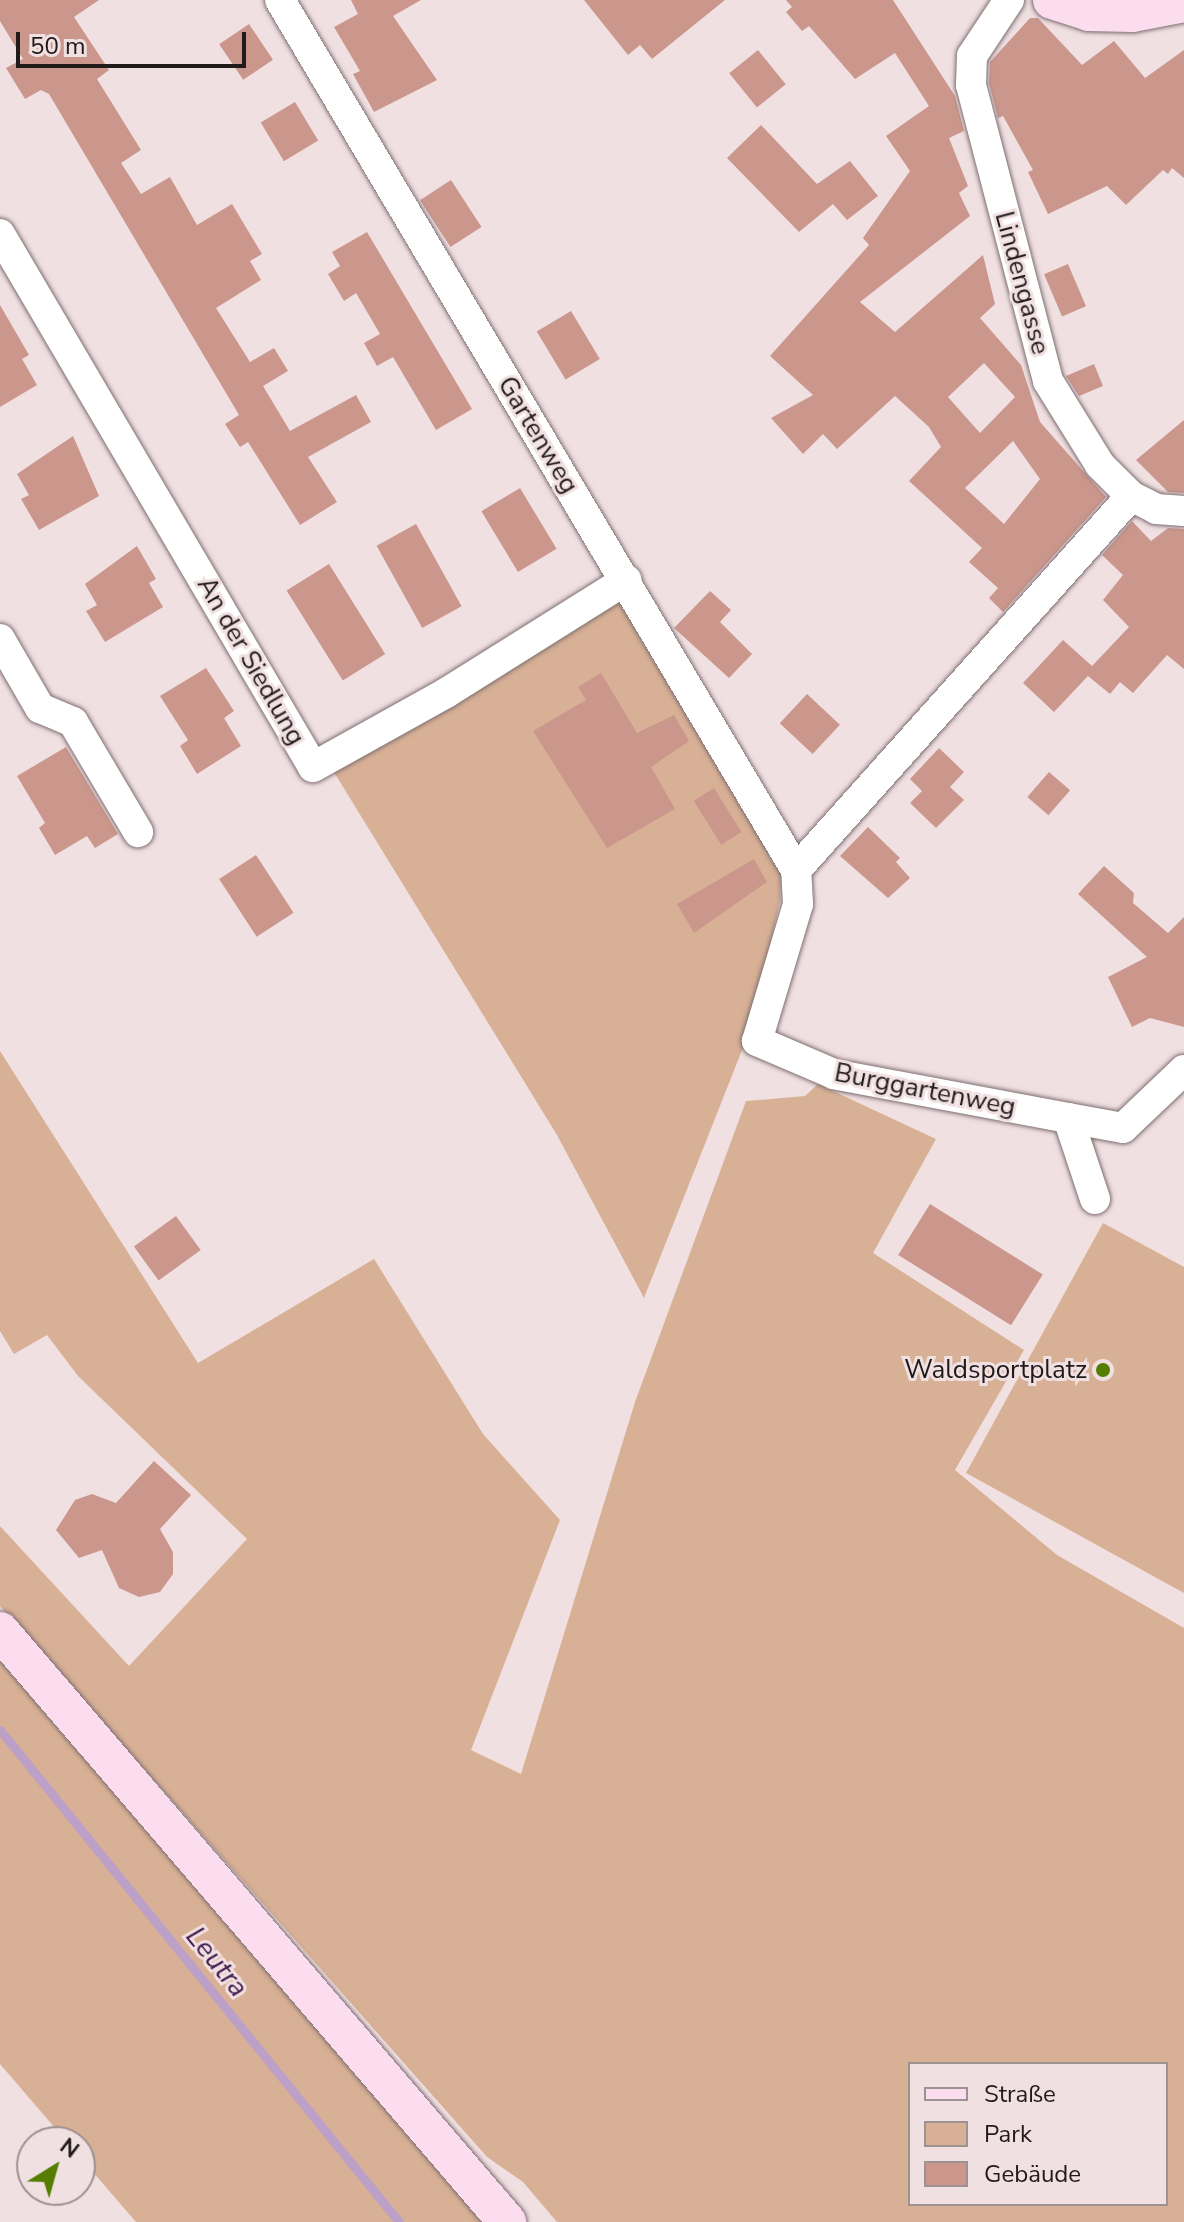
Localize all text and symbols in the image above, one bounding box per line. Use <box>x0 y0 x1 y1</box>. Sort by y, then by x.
scale bar <box>20 16 250 66</box>
text: 50 m <box>30 30 86 62</box>
street label: Lindengasse <box>988 208 1056 358</box>
street label: Gartenweg <box>491 371 585 499</box>
street label: An der Siedlung <box>190 571 312 751</box>
street label: Burggartenweg <box>832 1057 1018 1123</box>
place label: Waldsportplatz <box>904 1354 1087 1386</box>
marker: Waldsportplatz <box>1094 1361 1112 1379</box>
water label: Leutra <box>179 1920 255 2004</box>
legend <box>908 2062 1168 2206</box>
text: Straße <box>984 2078 1056 2110</box>
text: Park <box>984 2118 1032 2150</box>
north arrow <box>16 2126 96 2206</box>
text: N <box>54 2131 85 2165</box>
text: Gebäude <box>984 2158 1081 2190</box>

